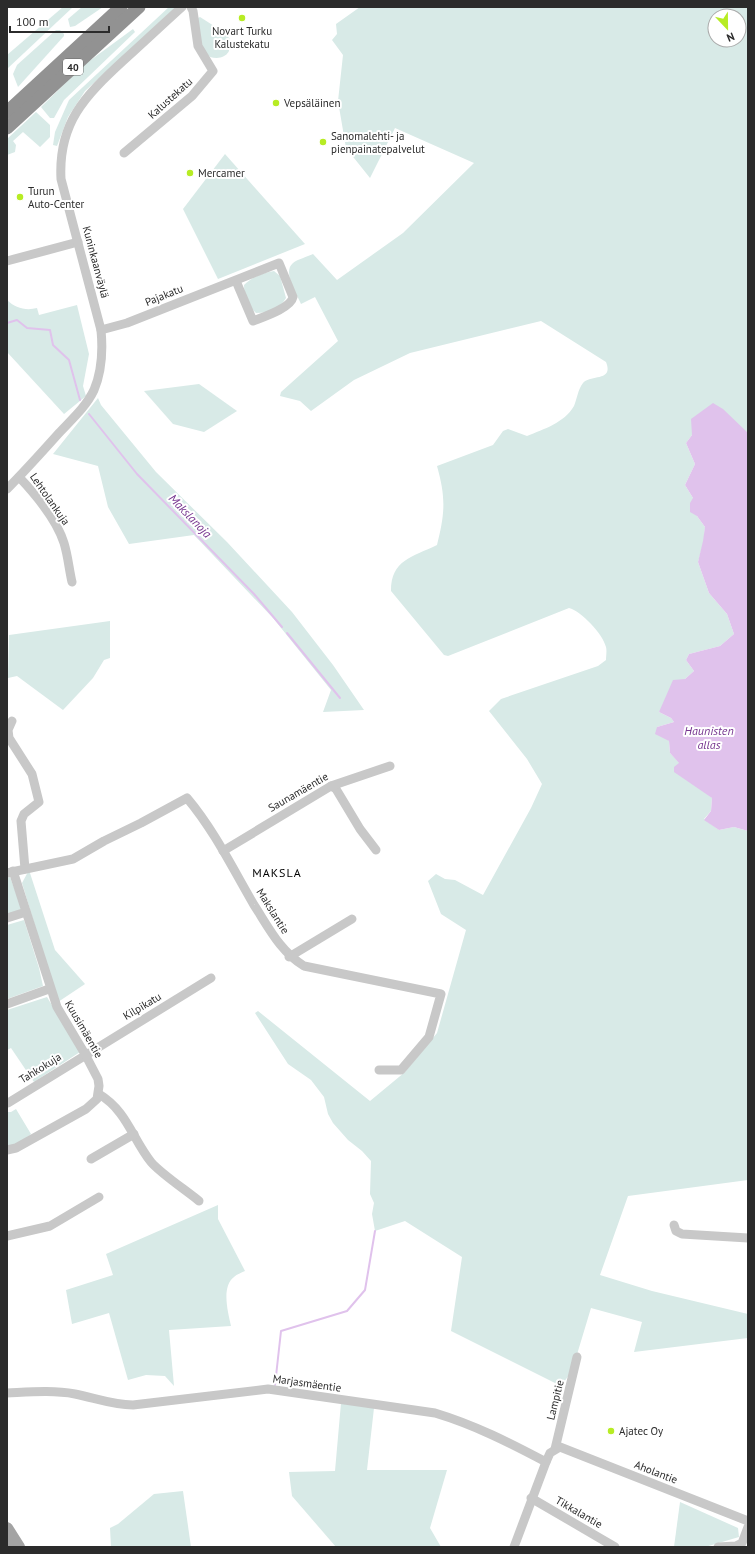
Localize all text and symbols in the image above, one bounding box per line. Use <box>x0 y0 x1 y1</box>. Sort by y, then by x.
scale bar <box>10 8 109 34</box>
north arrow <box>707 8 747 48</box>
marker: Novart Turku Kalustekatu <box>237 13 247 23</box>
text: 100 m <box>16 14 49 29</box>
place label: Novart Turku Kalustekatu <box>212 24 272 51</box>
text: N <box>725 29 737 45</box>
road number: 40 <box>63 59 83 75</box>
street label: Kalustekatu <box>145 74 195 122</box>
place label: Vepsäläinen <box>283 96 340 110</box>
marker: Vepsäläinen <box>271 98 281 108</box>
place label: Sanomalehti- ja pienpainatepalvelut <box>331 129 425 156</box>
marker: Sanomalehti- ja pienpainatepalvelut <box>318 137 328 147</box>
place label: Mercamer <box>198 166 245 180</box>
marker: Mercamer <box>185 168 195 178</box>
place label: Turun Auto-Center <box>28 184 85 211</box>
marker: Turun Auto-Center <box>15 192 25 202</box>
street label: Kuninkaanväylä <box>80 224 112 300</box>
street label: Pajakatu <box>143 281 185 309</box>
street label: Lehtolankuja <box>27 470 73 528</box>
water label: Makslanoja <box>166 491 215 541</box>
water label: Haunisten allas <box>684 723 734 752</box>
street label: Saunamäentie <box>266 769 331 815</box>
district label: MAKSLA <box>252 865 302 880</box>
street label: Makslantie <box>254 886 293 937</box>
street label: Kilpikatu <box>120 989 164 1023</box>
street label: Kuusimäentie <box>62 998 106 1061</box>
street label: Tahkokuja <box>16 1050 64 1086</box>
street label: Marjasmäentie <box>272 1371 343 1395</box>
street label: Lampitie <box>543 1378 567 1422</box>
place label: Ajatec Oy <box>619 1424 664 1438</box>
marker: Ajatec Oy <box>606 1426 616 1436</box>
street label: Aholantie <box>632 1457 680 1487</box>
street label: Tikkalantie <box>553 1493 605 1531</box>

